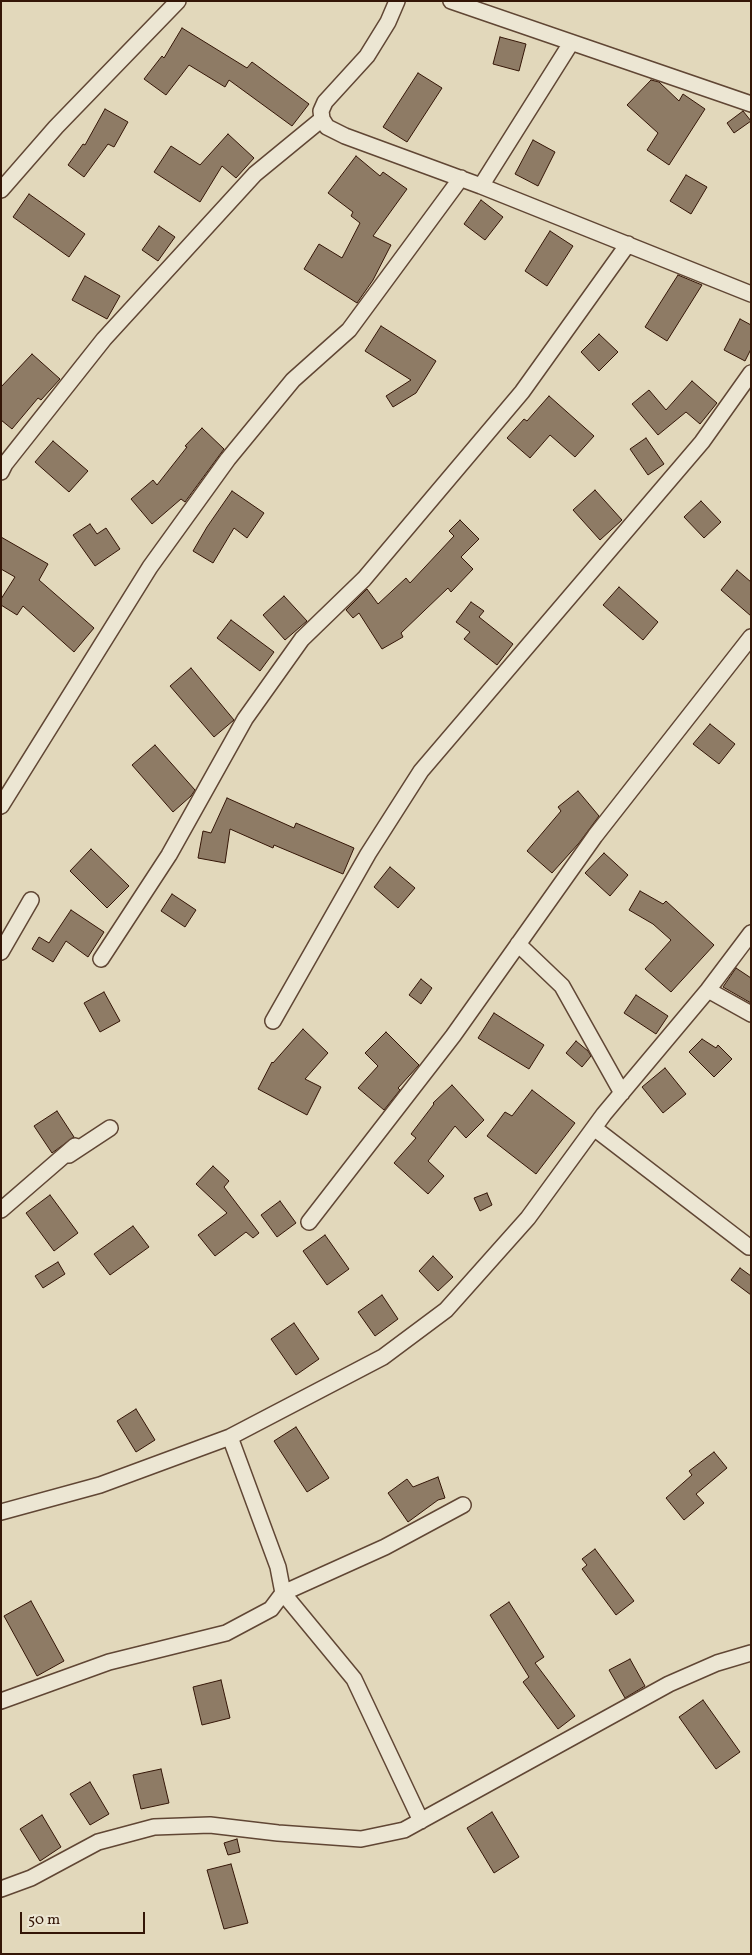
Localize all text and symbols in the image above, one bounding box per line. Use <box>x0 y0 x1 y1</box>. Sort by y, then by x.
scale bar <box>22 1902 148 1934</box>
text: 50 m <box>28 1910 60 1931</box>

